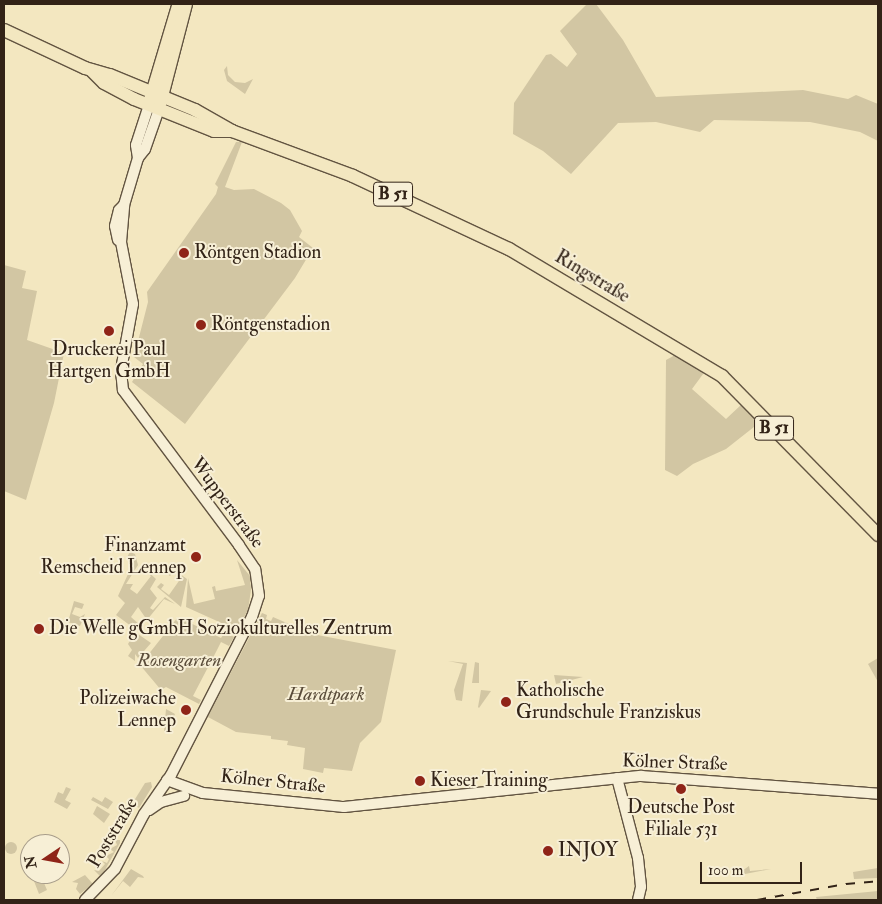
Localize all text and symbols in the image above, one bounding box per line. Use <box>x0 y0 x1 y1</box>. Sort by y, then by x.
road number: B 51 <box>373 178 413 210</box>
place label: Röntgen Stadion <box>194 242 321 264</box>
street label: Ringstraße <box>550 246 634 308</box>
marker: Röntgen Stadion <box>178 247 190 259</box>
place label: Röntgenstadion <box>211 314 330 336</box>
marker: Röntgenstadion <box>195 319 207 331</box>
marker: Druckerei Paul Hartgen GmbH <box>103 325 115 337</box>
place label: Druckerei Paul Hartgen GmbH <box>48 339 170 383</box>
road number: B 51 <box>754 412 794 443</box>
street label: Wupperstraße <box>185 453 269 553</box>
place label: Finanzamt Remscheid Lennep <box>41 535 186 579</box>
marker: Finanzamt Remscheid Lennep <box>190 551 202 563</box>
place label: Die Welle gGmbH Soziokulturelles Zentrum <box>49 618 392 640</box>
marker: Die Welle gGmbH Soziokulturelles Zentrum <box>33 623 45 635</box>
park label: Rosengarten <box>137 650 221 672</box>
place label: Katholische Grundschule Franziskus <box>516 680 701 724</box>
park label: Hardtpark <box>287 684 365 706</box>
place label: Polizeiwache Lennep <box>79 688 176 732</box>
marker: Katholische Grundschule Franziskus <box>500 696 512 708</box>
marker: Polizeiwache Lennep <box>180 704 192 716</box>
street label: Kölner Straße <box>622 750 728 776</box>
street label: Kölner Straße <box>219 765 327 799</box>
place label: Kieser Training <box>430 770 548 792</box>
marker: Kieser Training <box>414 775 426 787</box>
marker: Deutsche Post Filiale 531 <box>675 783 687 795</box>
street label: Poststraße <box>83 794 143 872</box>
place label: Deutsche Post Filiale 531 <box>627 797 735 841</box>
north arrow <box>20 834 70 884</box>
place label: INJOY <box>558 840 618 862</box>
marker: INJOY <box>542 845 554 857</box>
scale bar <box>702 852 804 884</box>
text: N <box>21 854 40 870</box>
text: 100 m <box>708 861 743 880</box>

